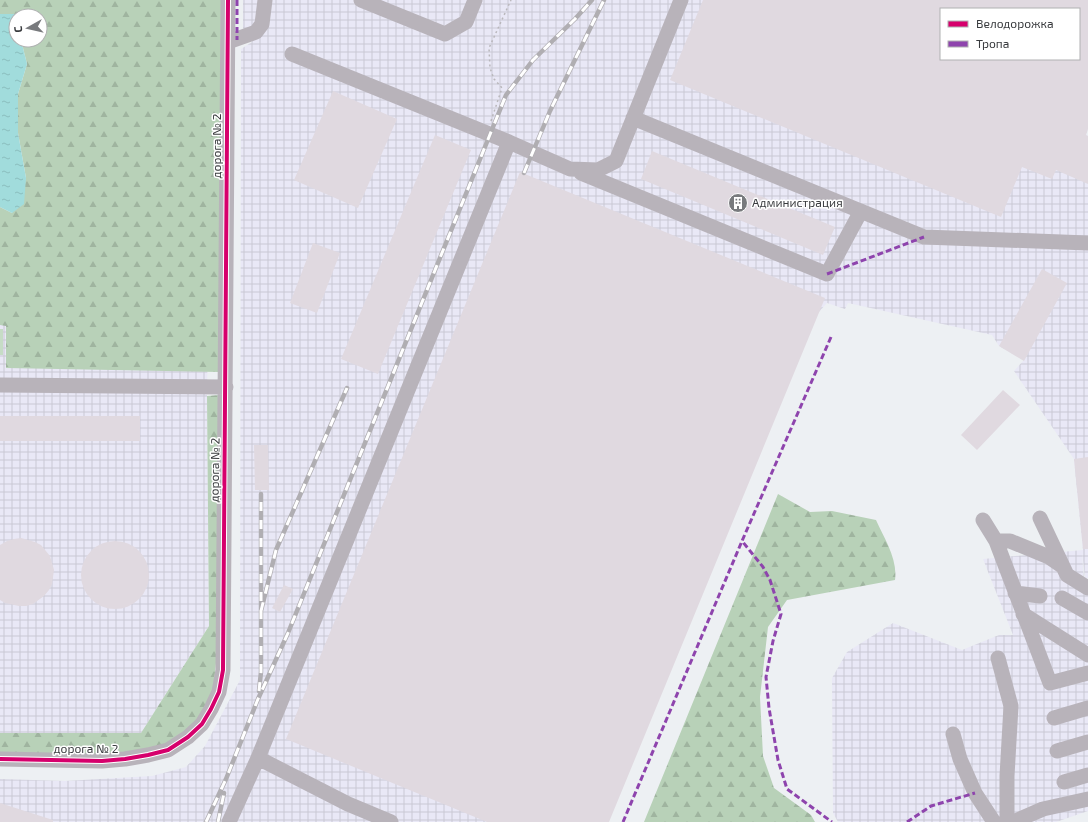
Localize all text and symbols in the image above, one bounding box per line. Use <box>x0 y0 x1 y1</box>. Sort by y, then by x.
north arrow <box>8 8 48 48</box>
legend <box>940 8 1080 60</box>
text: Велодорожка <box>976 16 1054 30</box>
text: С <box>11 25 24 34</box>
text: Тропа <box>976 36 1009 50</box>
street label: дорога № 2 <box>209 113 223 178</box>
building icon: Администрация <box>727 192 749 214</box>
place label: Администрация <box>752 195 843 209</box>
street label: дорога № 2 <box>206 437 222 502</box>
street label: дорога № 2 <box>54 741 119 755</box>

